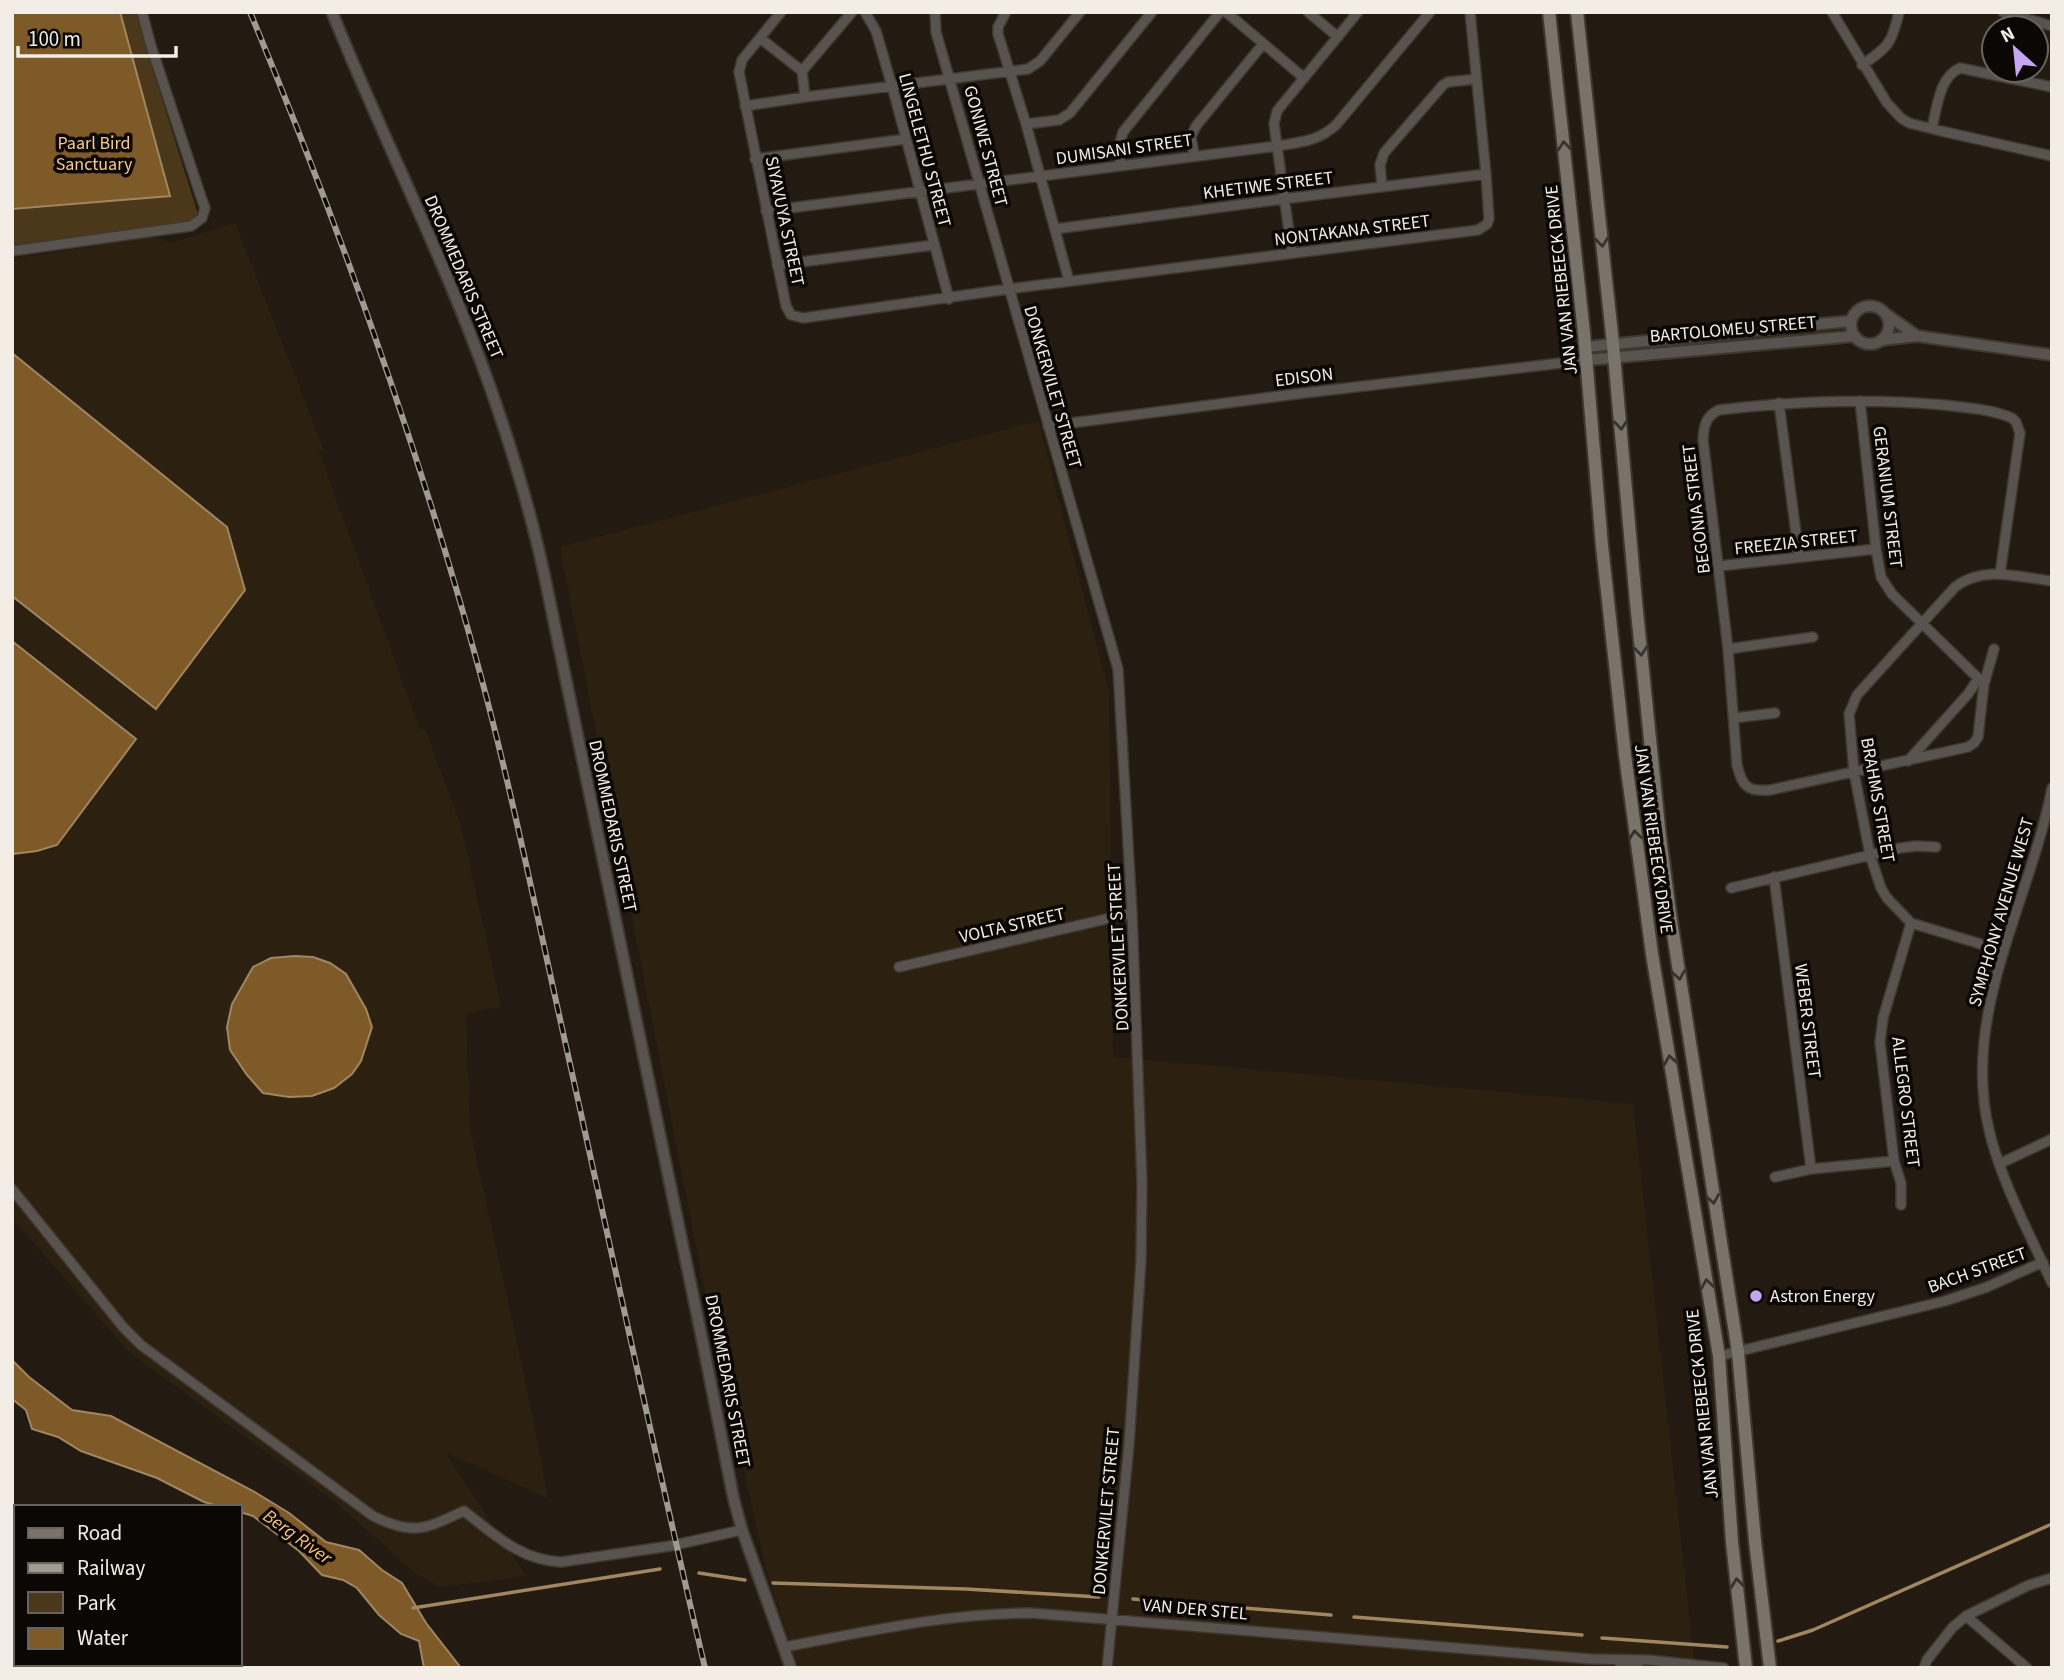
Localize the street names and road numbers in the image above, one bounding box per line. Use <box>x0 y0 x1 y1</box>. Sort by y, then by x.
street label: LINGELETHU STREET <box>892 70 957 230</box>
street label: GONIWE STREET <box>957 83 1014 210</box>
street label: DUMISANI STREET <box>1054 127 1194 171</box>
street label: SIYAVUYA STREET <box>759 154 811 289</box>
street label: KHETIWE STREET <box>1202 165 1335 206</box>
street label: JAN VAN RIEBEECK DRIVE <box>1539 184 1584 376</box>
street label: DROMMEDARIS STREET <box>418 192 509 363</box>
street label: NONTAKANA STREET <box>1273 208 1432 252</box>
street label: DONKERVILET STREET <box>1017 303 1088 472</box>
street label: BARTOLOMEU STREET <box>1649 310 1818 349</box>
street label: EDISON <box>1274 362 1335 393</box>
street label: GERANIUM STREET <box>1866 425 1909 570</box>
street label: BEGONIA STREET <box>1676 442 1717 575</box>
street label: FREEZIA STREET <box>1733 524 1859 561</box>
street label: BRAHMS STREET <box>1854 736 1901 865</box>
street label: DROMMEDARIS STREET <box>582 738 643 915</box>
street label: JAN VAN RIEBEECK DRIVE <box>1628 743 1679 935</box>
street label: SYMPHONY AVENUE WEST <box>1962 814 2041 1010</box>
street label: DONKERVILET STREET <box>1102 862 1135 1032</box>
street label: VOLTA STREET <box>957 901 1068 950</box>
street label: WEBER STREET <box>1788 962 1827 1080</box>
street label: ALLEGRO STREET <box>1885 1035 1926 1169</box>
street label: BACH STREET <box>1924 1241 2030 1300</box>
street label: DROMMEDARIS STREET <box>698 1293 757 1470</box>
street label: JAN VAN RIEBEECK DRIVE <box>1680 1308 1725 1500</box>
street label: DONKERVILET STREET <box>1087 1426 1126 1596</box>
street label: VAN DER STEL <box>1141 1592 1249 1627</box>

